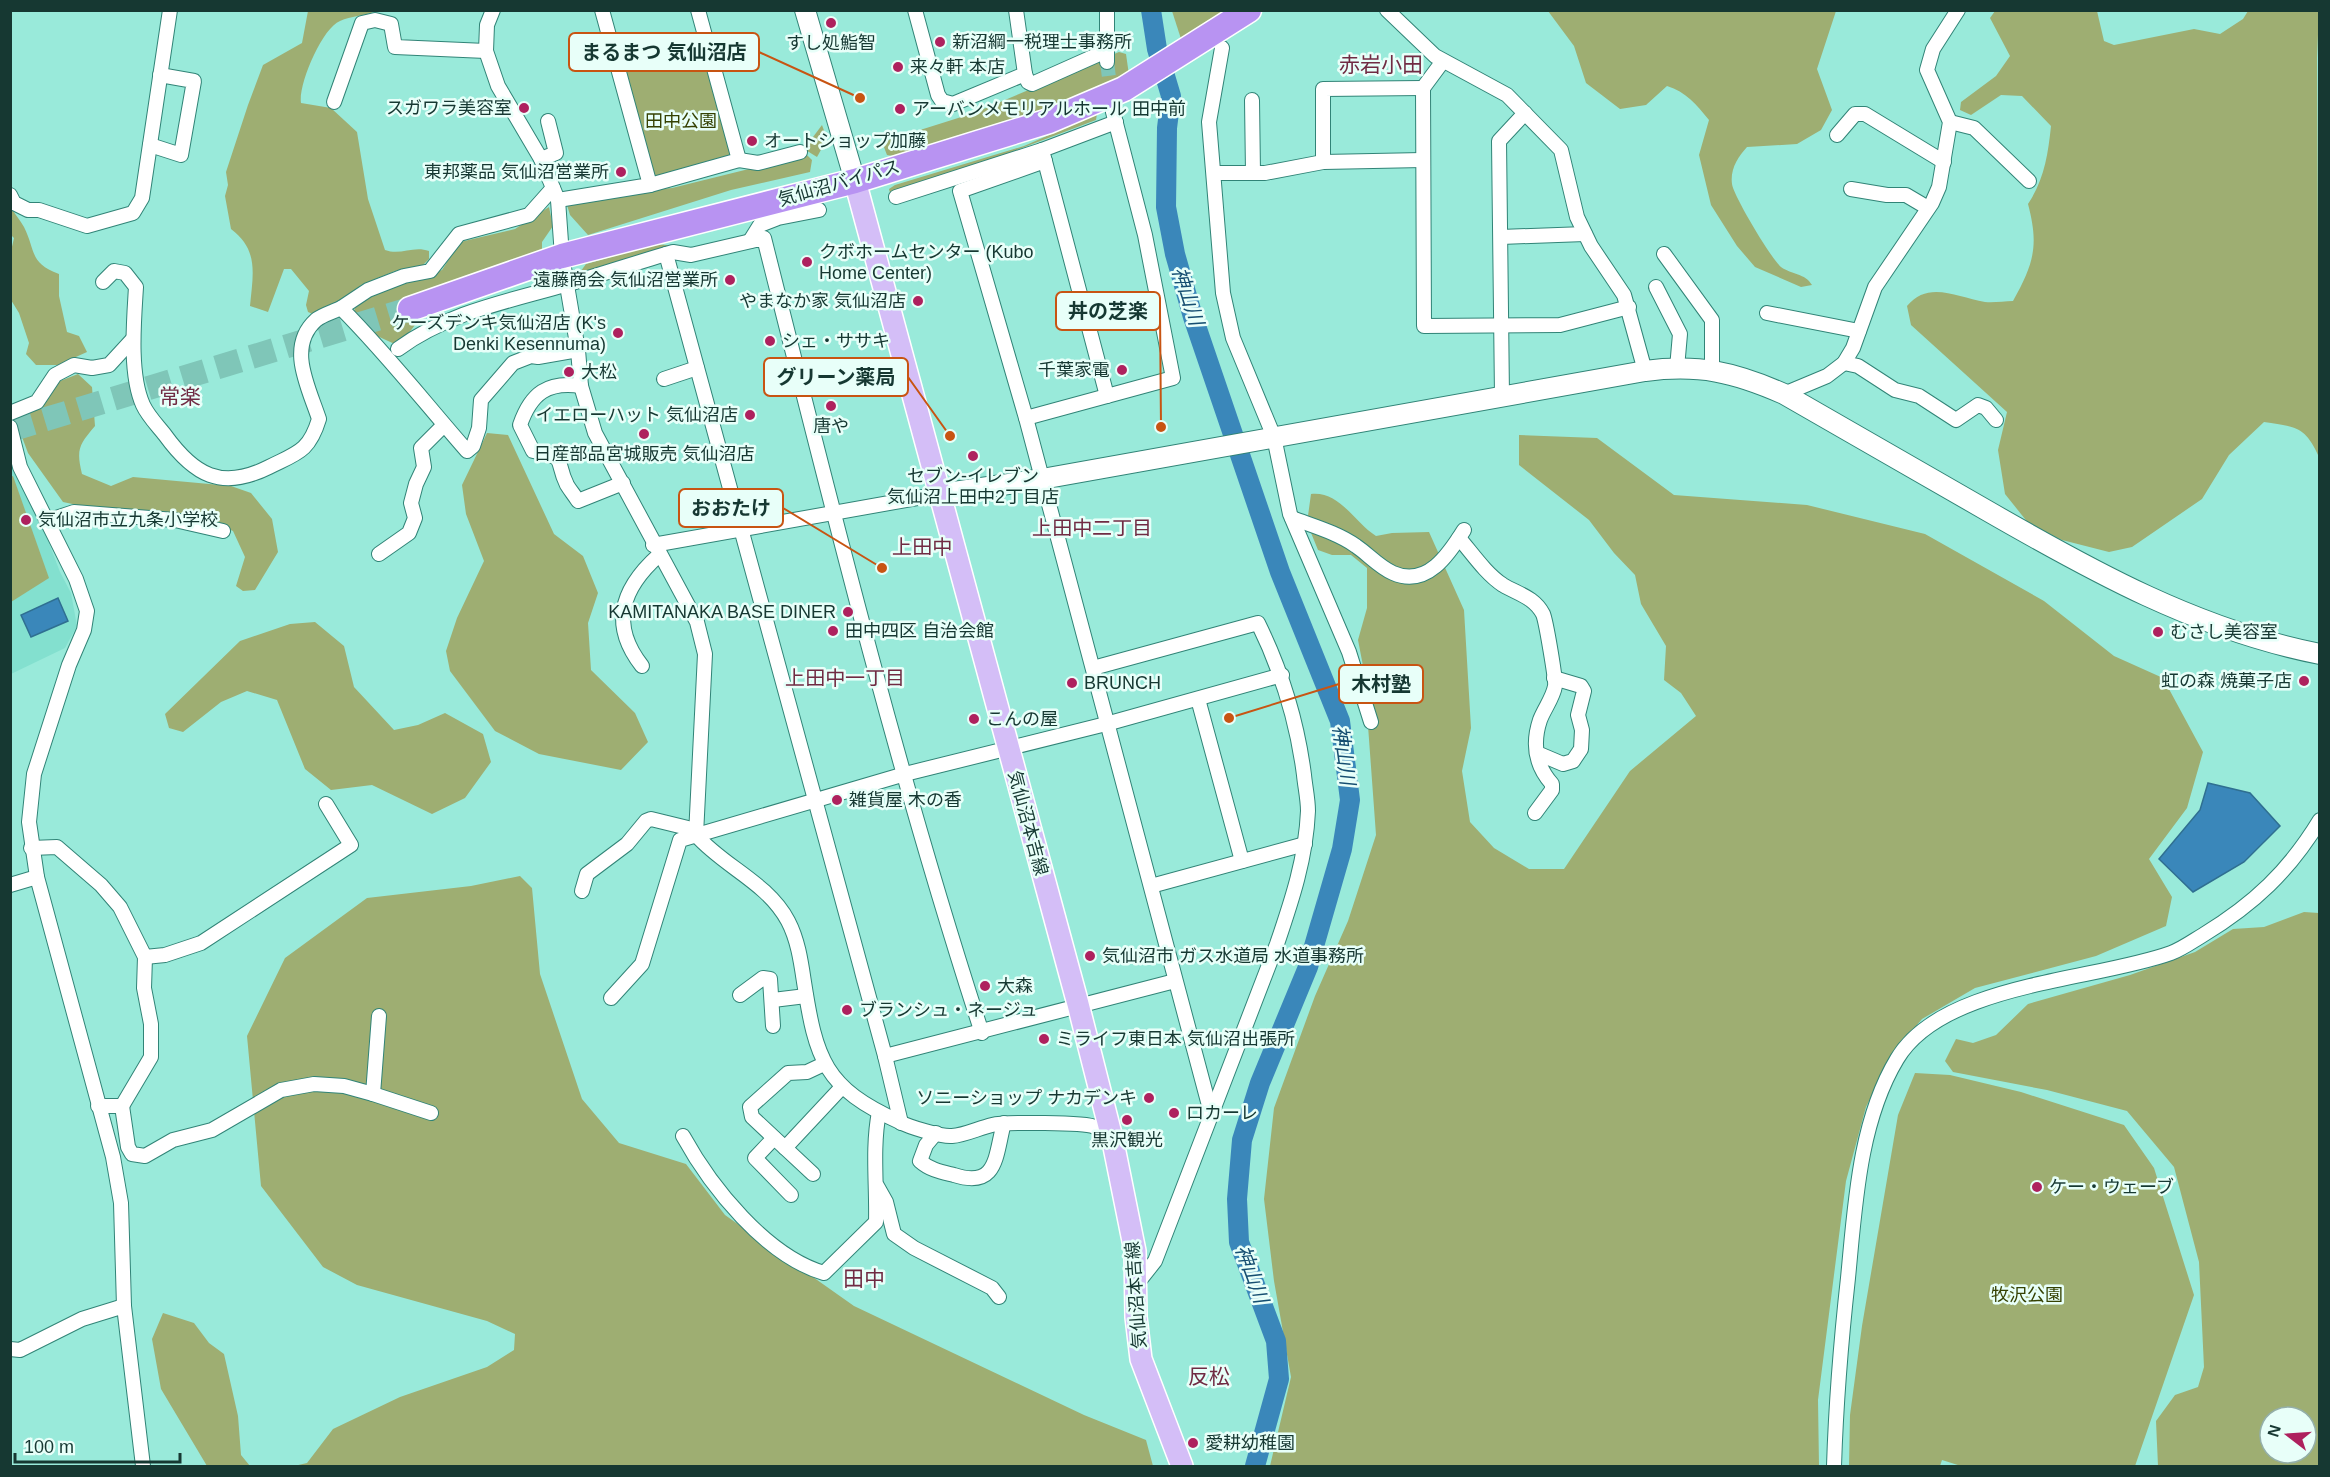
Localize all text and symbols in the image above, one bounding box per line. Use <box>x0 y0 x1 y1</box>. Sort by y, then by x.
marker: すし処鮨智 <box>824 16 838 30</box>
place label: 新沼綱一税理士事務所 <box>952 32 1132 52</box>
callout: まるまつ 気仙沼店 <box>569 33 759 71</box>
place label: すし処鮨智 <box>786 33 876 53</box>
marker: 新沼綱一税理士事務所 <box>933 35 947 49</box>
text: まるまつ 気仙沼店 <box>581 41 747 63</box>
district label: 赤岩小田 <box>1339 53 1423 76</box>
place label: 来々軒 本店 <box>910 57 1005 77</box>
marker: 来々軒 本店 <box>891 60 905 74</box>
place label: スガワラ美容室 <box>386 98 512 118</box>
place label: アーバンメモリアルホール 田中前 <box>912 99 1186 119</box>
marker: スガワラ美容室 <box>517 101 531 115</box>
marker: アーバンメモリアルホール 田中前 <box>893 102 907 116</box>
park label: 田中公園 <box>645 111 717 131</box>
place label: オートショップ加藤 <box>764 131 926 151</box>
marker: オートショップ加藤 <box>745 134 759 148</box>
street label: 気仙沼バイパス <box>776 156 902 210</box>
place label: 東邦薬品 気仙沼営業所 <box>424 162 609 182</box>
marker: 東邦薬品 気仙沼営業所 <box>614 165 628 179</box>
place label: クボホームセンター (Kubo Home Center) <box>819 242 1034 283</box>
marker: クボホームセンター (Kubo Home Center) <box>800 255 814 269</box>
water label: 神山川 <box>1168 264 1208 330</box>
place label: 遠藤商会 気仙沼営業所 <box>533 270 718 290</box>
marker: 遠藤商会 気仙沼営業所 <box>723 273 737 287</box>
place label: やまなか家 気仙沼店 <box>739 291 906 311</box>
callout: 丼の芝楽 <box>1056 292 1160 330</box>
marker: やまなか家 気仙沼店 <box>911 294 925 308</box>
text: 丼の芝楽 <box>1068 300 1148 322</box>
place label: ケーズデンキ気仙沼店 (K's Denki Kesennuma) <box>391 313 606 354</box>
marker: ケーズデンキ気仙沼店 (K's Denki Kesennuma) <box>611 326 625 340</box>
place label: シェ・ササキ <box>782 331 890 351</box>
marker: シェ・ササキ <box>763 334 777 348</box>
callout: グリーン薬局 <box>764 358 908 396</box>
place label: 千葉家電 <box>1038 360 1110 380</box>
place label: 大松 <box>581 362 617 382</box>
marker: 千葉家電 <box>1115 363 1129 377</box>
marker: 大松 <box>562 365 576 379</box>
text: グリーン薬局 <box>777 366 896 388</box>
district label: 常楽 <box>159 385 201 408</box>
marker: 唐や <box>824 399 838 413</box>
place label: イエローハット 気仙沼店 <box>536 405 738 425</box>
marker: イエローハット 気仙沼店 <box>743 408 757 422</box>
place label: 唐や <box>813 416 849 436</box>
marker: 日産部品宮城販売 気仙沼店 <box>637 427 651 441</box>
place label: 日産部品宮城販売 気仙沼店 <box>534 444 755 464</box>
marker: セブン-イレブン 気仙沼上田中2丁目店 <box>966 449 980 463</box>
place label: セブン-イレブン 気仙沼上田中2丁目店 <box>887 466 1059 507</box>
callout: おおたけ <box>679 489 783 527</box>
text: おおたけ <box>691 497 771 519</box>
place label: 気仙沼市立九条小学校 <box>38 510 218 530</box>
marker: 気仙沼市立九条小学校 <box>19 513 33 527</box>
district label: 上田中二丁目 <box>1032 517 1152 539</box>
district label: 上田中 <box>892 536 952 558</box>
place label: KAMITANAKA BASE DINER <box>608 602 836 622</box>
marker: KAMITANAKA BASE DINER <box>841 605 855 619</box>
place label: 田中四区 自治会館 <box>845 621 994 641</box>
place label: むさし美容室 <box>2170 622 2278 642</box>
marker: 田中四区 自治会館 <box>826 624 840 638</box>
marker: むさし美容室 <box>2151 625 2165 639</box>
callout: 木村塾 <box>1339 665 1423 703</box>
district label: 上田中一丁目 <box>785 667 905 689</box>
place label: 虹の森 焼菓子店 <box>2161 671 2292 691</box>
place label: BRUNCH <box>1084 673 1161 693</box>
text: 木村塾 <box>1351 673 1411 695</box>
marker: 虹の森 焼菓子店 <box>2297 674 2311 688</box>
marker: BRUNCH <box>1065 676 1079 690</box>
place label: こんの屋 <box>986 709 1058 729</box>
marker: こんの屋 <box>967 712 981 726</box>
water label: 神山川 <box>1329 724 1359 788</box>
street label: 気仙沼本吉線 <box>1004 768 1052 878</box>
place label: 雑貨屋 木の香 <box>849 790 962 810</box>
marker: 雑貨屋 木の香 <box>830 793 844 807</box>
place label: 気仙沼市 ガス水道局 水道事務所 <box>1102 946 1364 966</box>
marker: 気仙沼市 ガス水道局 水道事務所 <box>1083 949 1097 963</box>
place label: 大森 <box>997 976 1033 996</box>
marker: 大森 <box>978 979 992 993</box>
place label: ブランシュ・ネージュ <box>859 1000 1037 1020</box>
marker: ブランシュ・ネージュ <box>840 1003 854 1017</box>
place label: ミライフ東日本 気仙沼出張所 <box>1056 1029 1295 1049</box>
marker: ミライフ東日本 気仙沼出張所 <box>1037 1032 1051 1046</box>
place label: ソニーショップ ナカデンキ <box>916 1088 1137 1108</box>
marker: ソニーショップ ナカデンキ <box>1142 1091 1156 1105</box>
place label: ロカーレ <box>1186 1103 1258 1123</box>
marker: ロカーレ <box>1167 1106 1181 1120</box>
marker: 黒沢観光 <box>1120 1113 1134 1127</box>
place label: 黒沢観光 <box>1091 1130 1163 1150</box>
place label: ケー・ウェーブ <box>2049 1177 2174 1197</box>
marker: ケー・ウェーブ <box>2030 1180 2044 1194</box>
street label: 気仙沼本吉線 <box>1122 1240 1150 1350</box>
water label: 神山川 <box>1231 1242 1273 1308</box>
district label: 田中 <box>843 1267 885 1290</box>
park label: 牧沢公園 <box>1991 1285 2063 1305</box>
district label: 反松 <box>1188 1365 1230 1388</box>
north arrow <box>2258 1405 2318 1465</box>
text: N <box>2264 1423 2284 1439</box>
scale bar <box>15 1426 180 1464</box>
place label: 愛耕幼稚園 <box>1205 1433 1295 1453</box>
marker: 愛耕幼稚園 <box>1186 1436 1200 1450</box>
text: 100 m <box>24 1437 74 1457</box>

